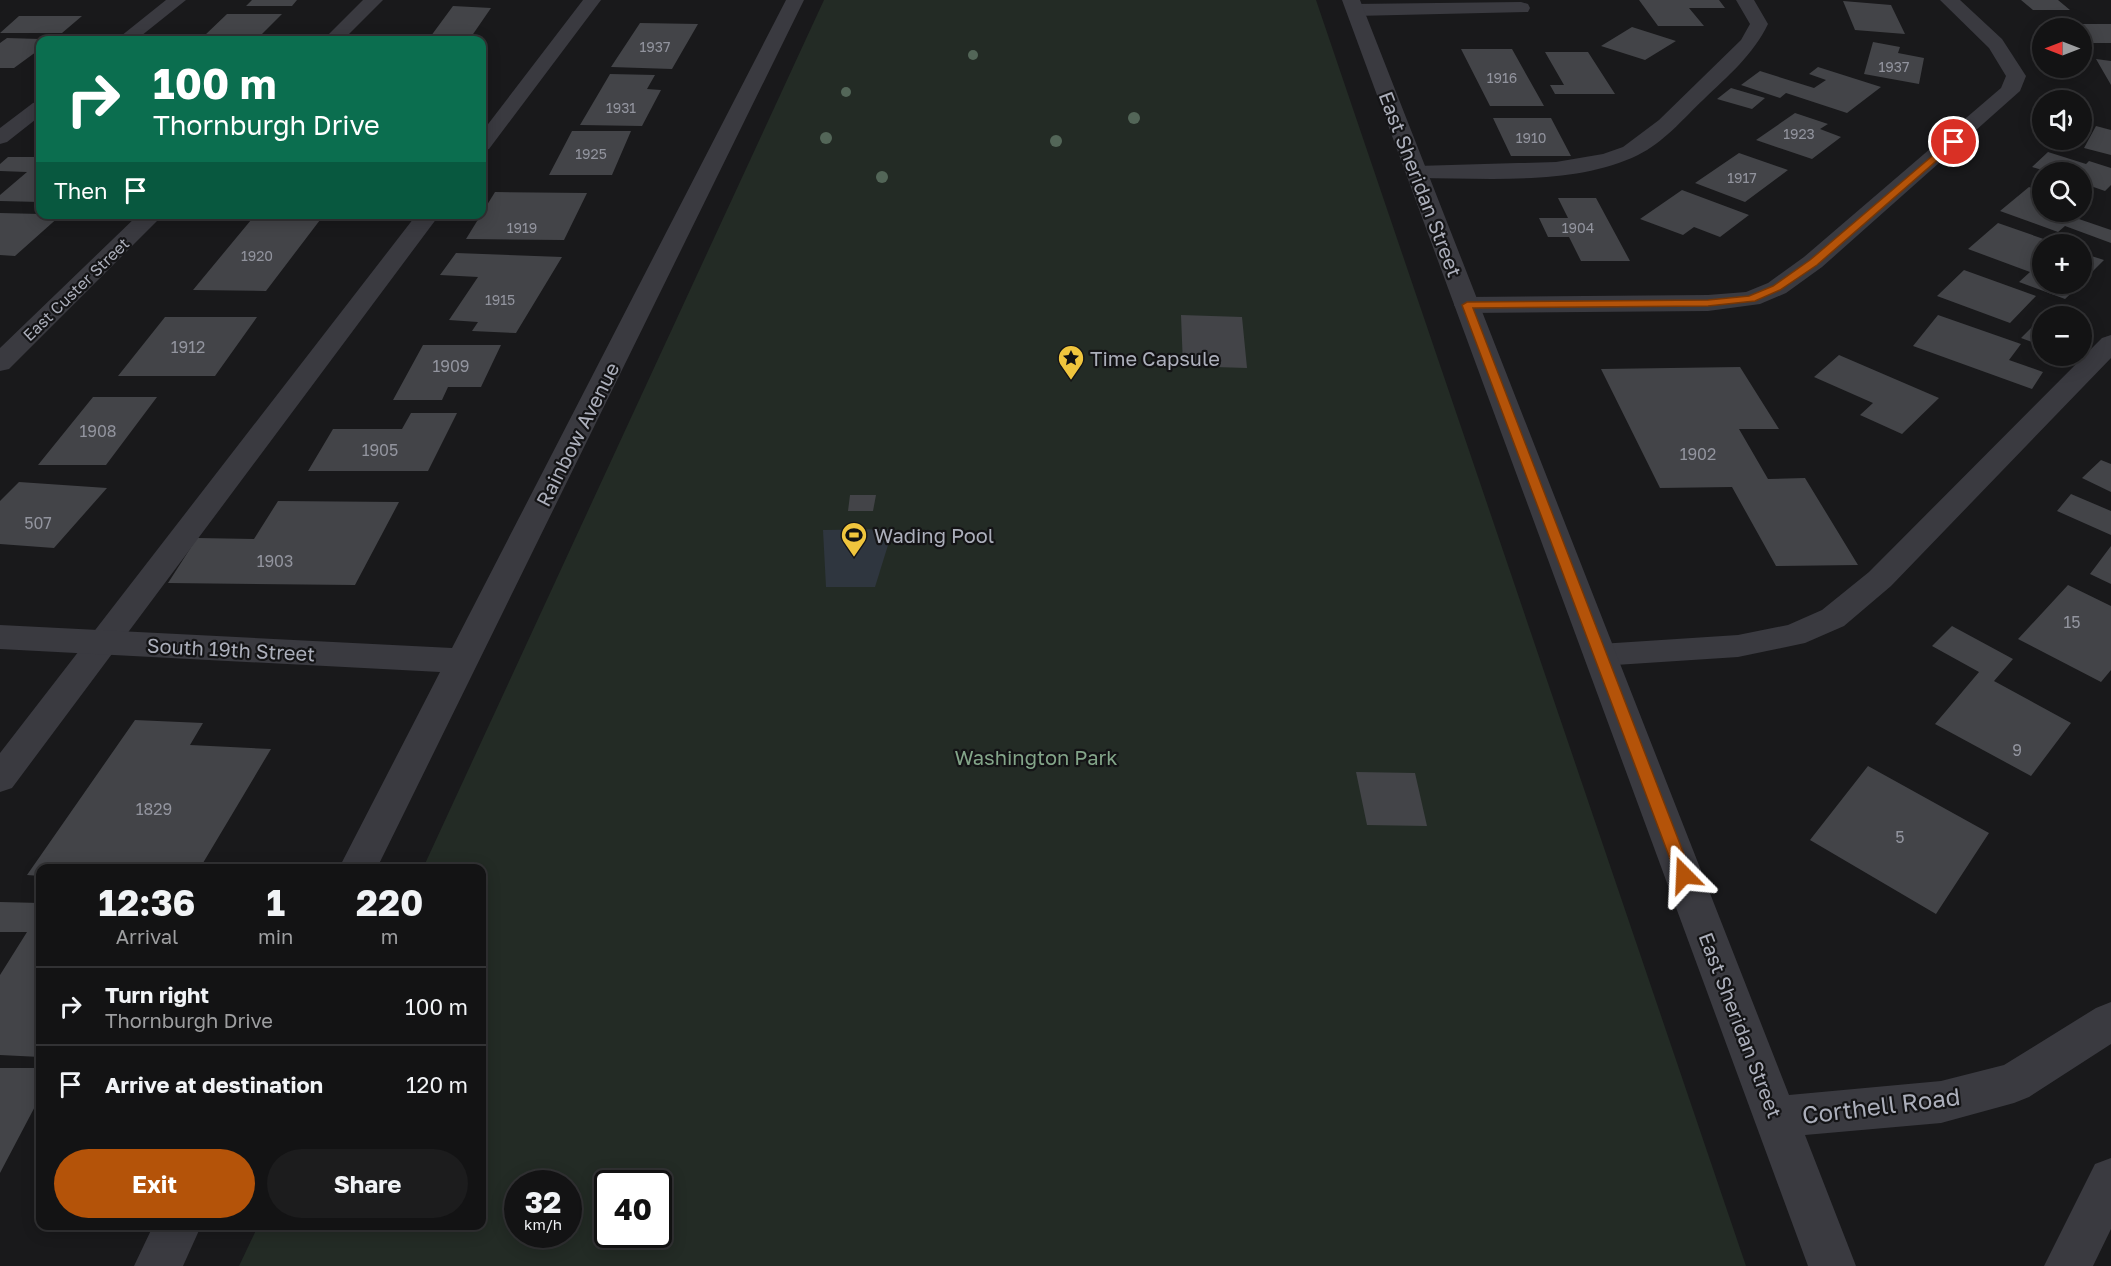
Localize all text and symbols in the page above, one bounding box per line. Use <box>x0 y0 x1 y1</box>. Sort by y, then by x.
north arrow <box>2032 18 2092 78</box>
map controls <box>2032 18 2092 366</box>
house number: 1937 <box>640 38 670 55</box>
text: 100 m <box>153 58 276 108</box>
house number: 1937 <box>1879 58 1909 75</box>
icon: right <box>54 60 132 138</box>
house number: 1916 <box>1487 69 1517 86</box>
street label: East Sheridan Street <box>1375 88 1467 280</box>
button: sound <box>2032 90 2092 150</box>
house number: 1931 <box>606 99 636 116</box>
text: Thornburgh Drive <box>153 109 380 141</box>
pin <box>1928 116 1979 167</box>
house number: 1923 <box>1783 125 1815 142</box>
icon: arrive <box>1937 125 1970 158</box>
house number: 1910 <box>1516 129 1546 146</box>
house number: 1925 <box>575 145 607 162</box>
button: search <box>2032 162 2092 222</box>
house number: 1917 <box>1727 169 1757 186</box>
icon: arrive <box>119 174 152 207</box>
text: Then <box>54 177 107 204</box>
house number: 1919 <box>507 219 537 236</box>
house number: 1904 <box>1562 219 1594 236</box>
street label: East Custer Street <box>19 233 133 345</box>
button: + <box>2032 234 2092 294</box>
house number: 1920 <box>241 247 273 264</box>
house number: 1915 <box>485 291 515 308</box>
button: − <box>2032 306 2092 366</box>
house number: 1912 <box>171 337 205 357</box>
place icon: Time Capsule <box>1056 343 1086 381</box>
place label: Time Capsule <box>1090 346 1220 370</box>
house number: 1909 <box>432 356 470 376</box>
street label: Rainbow Avenue <box>530 358 624 510</box>
house number: 1908 <box>79 421 117 441</box>
house number: 1905 <box>362 440 398 460</box>
house number: 1902 <box>1680 444 1716 464</box>
house number: 507 <box>24 513 52 533</box>
sports icon: Wading Pool <box>839 520 869 558</box>
place label: Wading Pool <box>874 523 994 547</box>
house number: 1903 <box>257 551 293 571</box>
house number: 15 <box>2063 612 2081 632</box>
street label: South 19th Street <box>146 633 316 665</box>
house number: 9 <box>2012 740 2022 760</box>
park label: Washington Park <box>954 745 1118 769</box>
house number: 1829 <box>136 799 172 819</box>
house number: 5 <box>1895 827 1905 847</box>
position arrow <box>1652 843 1716 907</box>
text: 12:36 <box>99 881 195 924</box>
text: 1 <box>266 881 285 924</box>
text: 220 <box>356 881 423 924</box>
text: Arrival <box>116 924 178 948</box>
text: min <box>258 924 293 948</box>
text: m <box>381 924 399 948</box>
street label: East Sheridan Street <box>1695 929 1787 1121</box>
text: Turn right <box>105 981 209 1008</box>
icon: right <box>54 990 87 1023</box>
text: 100 m <box>405 993 468 1020</box>
text: Thornburgh Drive <box>105 1008 273 1032</box>
icon: arrive <box>54 1068 87 1101</box>
text: Arrive at destination <box>105 1071 323 1098</box>
text: 120 m <box>406 1071 468 1098</box>
street label: Corthell Road <box>1800 1081 1962 1129</box>
button: Exit <box>54 1149 255 1218</box>
button: Share <box>267 1149 468 1218</box>
speed limit sign: 40 <box>594 1170 672 1248</box>
text: 32 <box>525 1184 561 1220</box>
text: km/h <box>524 1215 562 1233</box>

